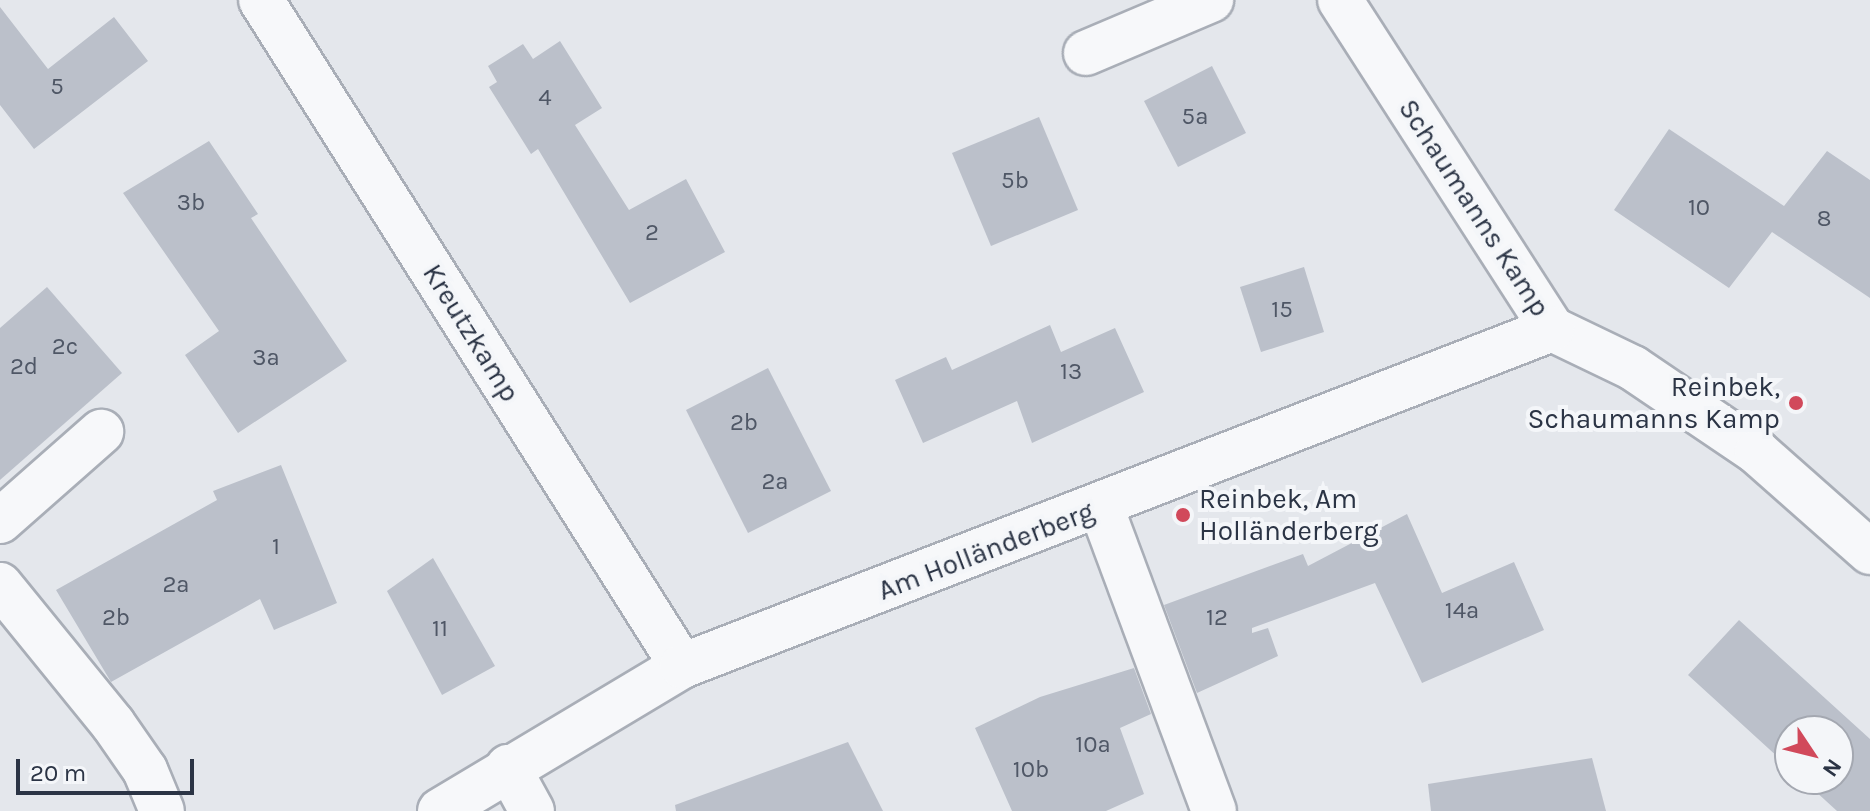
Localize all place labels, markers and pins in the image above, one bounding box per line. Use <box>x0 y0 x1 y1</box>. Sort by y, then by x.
place label: Reinbek, Schaumanns Kamp <box>1528 370 1780 436</box>
marker: Reinbek, Schaumanns Kamp <box>1787 394 1805 412</box>
place label: Reinbek, Am Holländerberg <box>1199 482 1379 548</box>
marker: Reinbek, Am Holländerberg <box>1174 506 1192 524</box>

